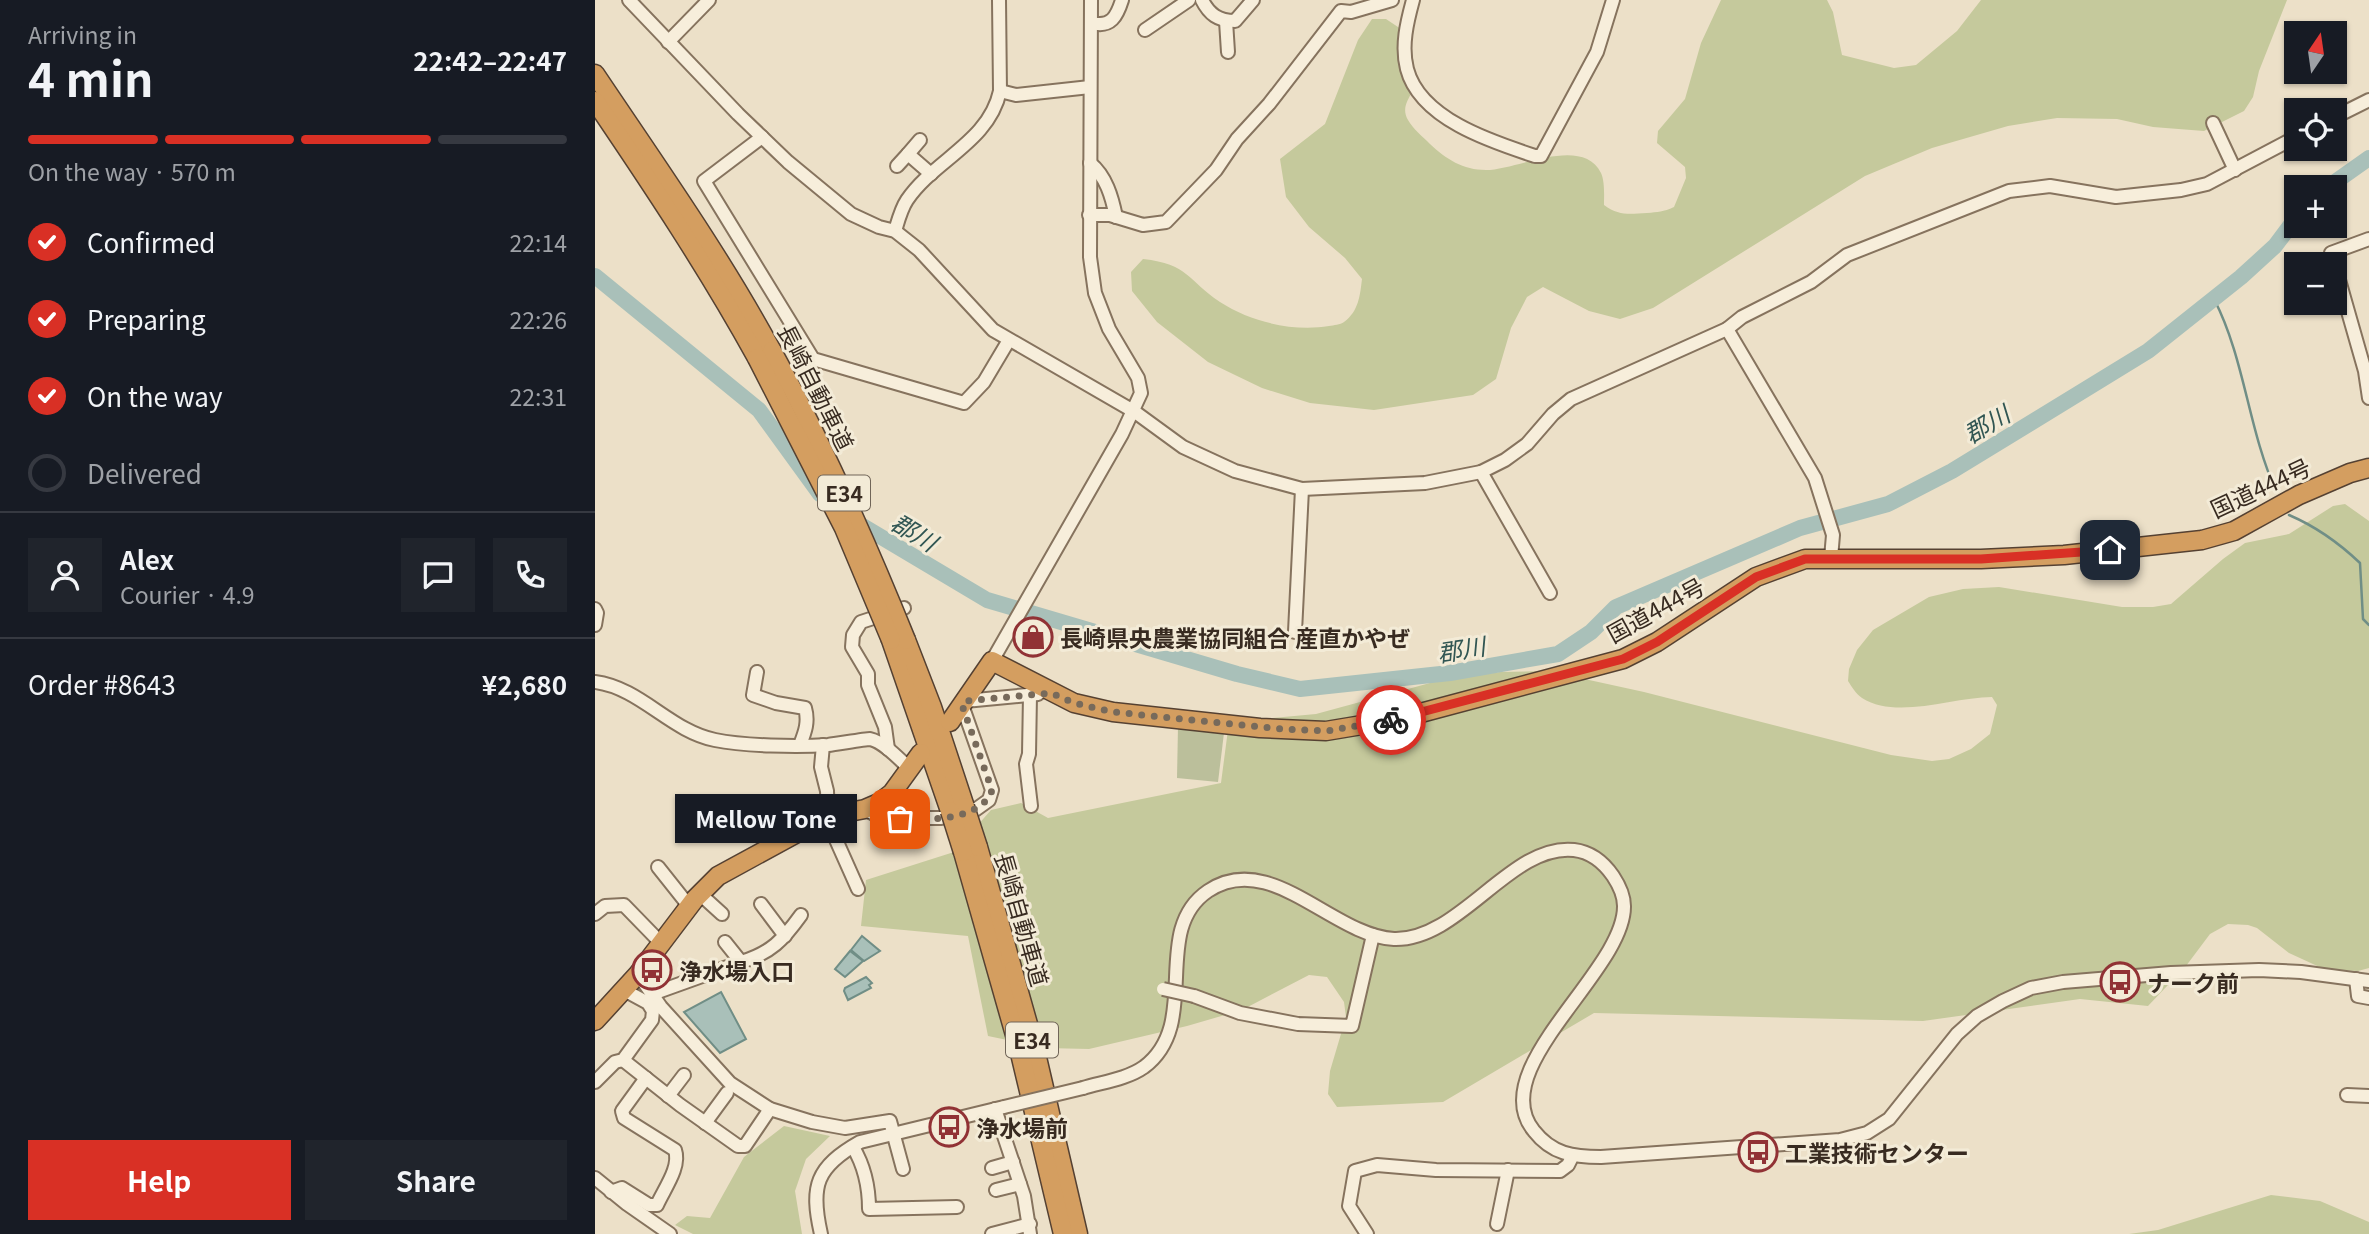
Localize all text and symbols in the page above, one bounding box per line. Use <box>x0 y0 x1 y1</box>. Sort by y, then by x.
text: Arriving in <box>28 17 137 51</box>
north arrow <box>2284 21 2347 84</box>
map controls <box>2284 21 2347 315</box>
text: 22:42–22:47 <box>413 41 567 78</box>
text: 4 min <box>28 44 153 110</box>
button: locate <box>2284 98 2347 161</box>
text: On the way · 570 m <box>28 154 236 188</box>
button: + <box>2284 175 2347 238</box>
icon: check <box>28 223 66 261</box>
text: Confirmed <box>87 223 216 260</box>
text: 22:14 <box>510 225 567 259</box>
button: − <box>2284 252 2347 315</box>
icon: check <box>28 300 66 338</box>
text: Preparing <box>87 300 206 337</box>
text: 22:26 <box>510 302 567 336</box>
street label: 長崎自動車道 <box>771 318 863 456</box>
icon: check <box>28 377 66 415</box>
text: On the way <box>87 377 222 414</box>
text: 22:31 <box>510 379 567 413</box>
water label: 郡川 <box>1956 394 2018 450</box>
street label: 国道444号 <box>2204 449 2316 525</box>
text: Delivered <box>87 454 202 491</box>
road number: E34 <box>818 476 870 510</box>
water label: 郡川 <box>885 504 947 560</box>
pin <box>2080 520 2140 580</box>
icon: home <box>2091 531 2129 569</box>
button: person <box>28 538 102 612</box>
button: chat <box>401 538 475 612</box>
button: phone <box>493 538 567 612</box>
text: Alex <box>120 540 174 577</box>
street label: 国道444号 <box>1600 568 1710 650</box>
text: Courier · 4.9 <box>120 577 255 611</box>
shop icon: 長崎県央農業協同組合 産直かやぜ <box>1012 616 1054 658</box>
place label: 長崎県央農業協同組合 産直かやぜ <box>1060 620 1410 654</box>
water label: 郡川 <box>1435 626 1490 669</box>
text: Order #8643 <box>28 665 176 702</box>
text: ¥2,680 <box>482 665 567 702</box>
courier <box>1356 685 1426 755</box>
icon: bike <box>1372 701 1410 739</box>
pin <box>870 789 930 849</box>
callout: Mellow Tone <box>676 794 858 844</box>
icon: bag <box>881 800 919 838</box>
text: Mellow Tone <box>695 801 837 835</box>
street label: 長崎自動車道 <box>988 848 1058 990</box>
bus stop icon: 浄水場入口 <box>631 949 673 991</box>
place label: 浄水場入口 <box>679 953 794 987</box>
bus stop icon: ナーク前 <box>2099 961 2141 1003</box>
place label: ナーク前 <box>2147 965 2239 999</box>
road number: E34 <box>1006 1023 1058 1058</box>
bus stop icon: 浄水場前 <box>928 1106 970 1148</box>
place label: 浄水場前 <box>976 1110 1068 1144</box>
bus stop icon: 工業技術センター <box>1737 1131 1779 1173</box>
place label: 工業技術センター <box>1785 1135 1969 1169</box>
button: Help <box>28 1140 291 1220</box>
button: Share <box>305 1140 567 1220</box>

